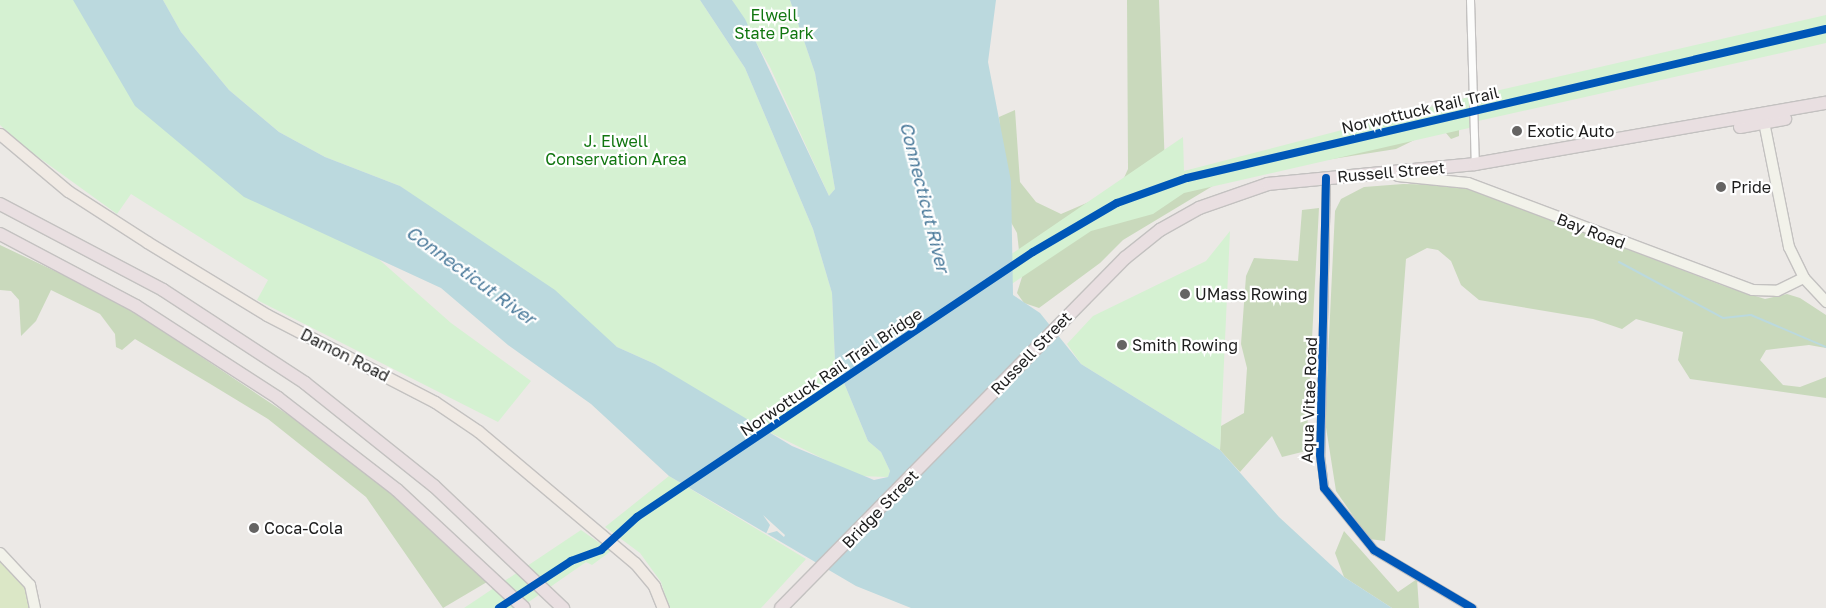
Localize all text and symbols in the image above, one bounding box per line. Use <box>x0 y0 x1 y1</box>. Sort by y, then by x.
park label: Elwell State Park <box>734 5 814 43</box>
street label: Norwottuck Rail Trail <box>1339 83 1501 137</box>
water label: Connecticut River <box>896 120 954 274</box>
place label: Exotic Auto <box>1527 121 1614 141</box>
marker: Exotic Auto <box>1511 125 1523 137</box>
park label: J. Elwell Conservation Area <box>545 131 687 169</box>
street label: Russell Street <box>1336 158 1446 186</box>
place label: Pride <box>1731 177 1771 197</box>
marker: Pride <box>1715 181 1727 193</box>
street label: Bay Road <box>1554 209 1628 253</box>
water label: Connecticut River <box>402 221 540 329</box>
place label: UMass Rowing <box>1195 284 1308 304</box>
marker: UMass Rowing <box>1179 288 1191 300</box>
street label: Norwottuck Rail Trail Bridge <box>736 304 926 440</box>
street label: Russell Street <box>987 307 1075 399</box>
street label: Damon Road <box>297 324 393 386</box>
place label: Smith Rowing <box>1132 335 1238 355</box>
street label: Aqua Vitae Road <box>1297 337 1321 463</box>
marker: Smith Rowing <box>1116 339 1128 351</box>
street label: Bridge Street <box>838 466 922 552</box>
place label: Coca-Cola <box>264 518 343 538</box>
marker: Coca-Cola <box>248 522 260 534</box>

